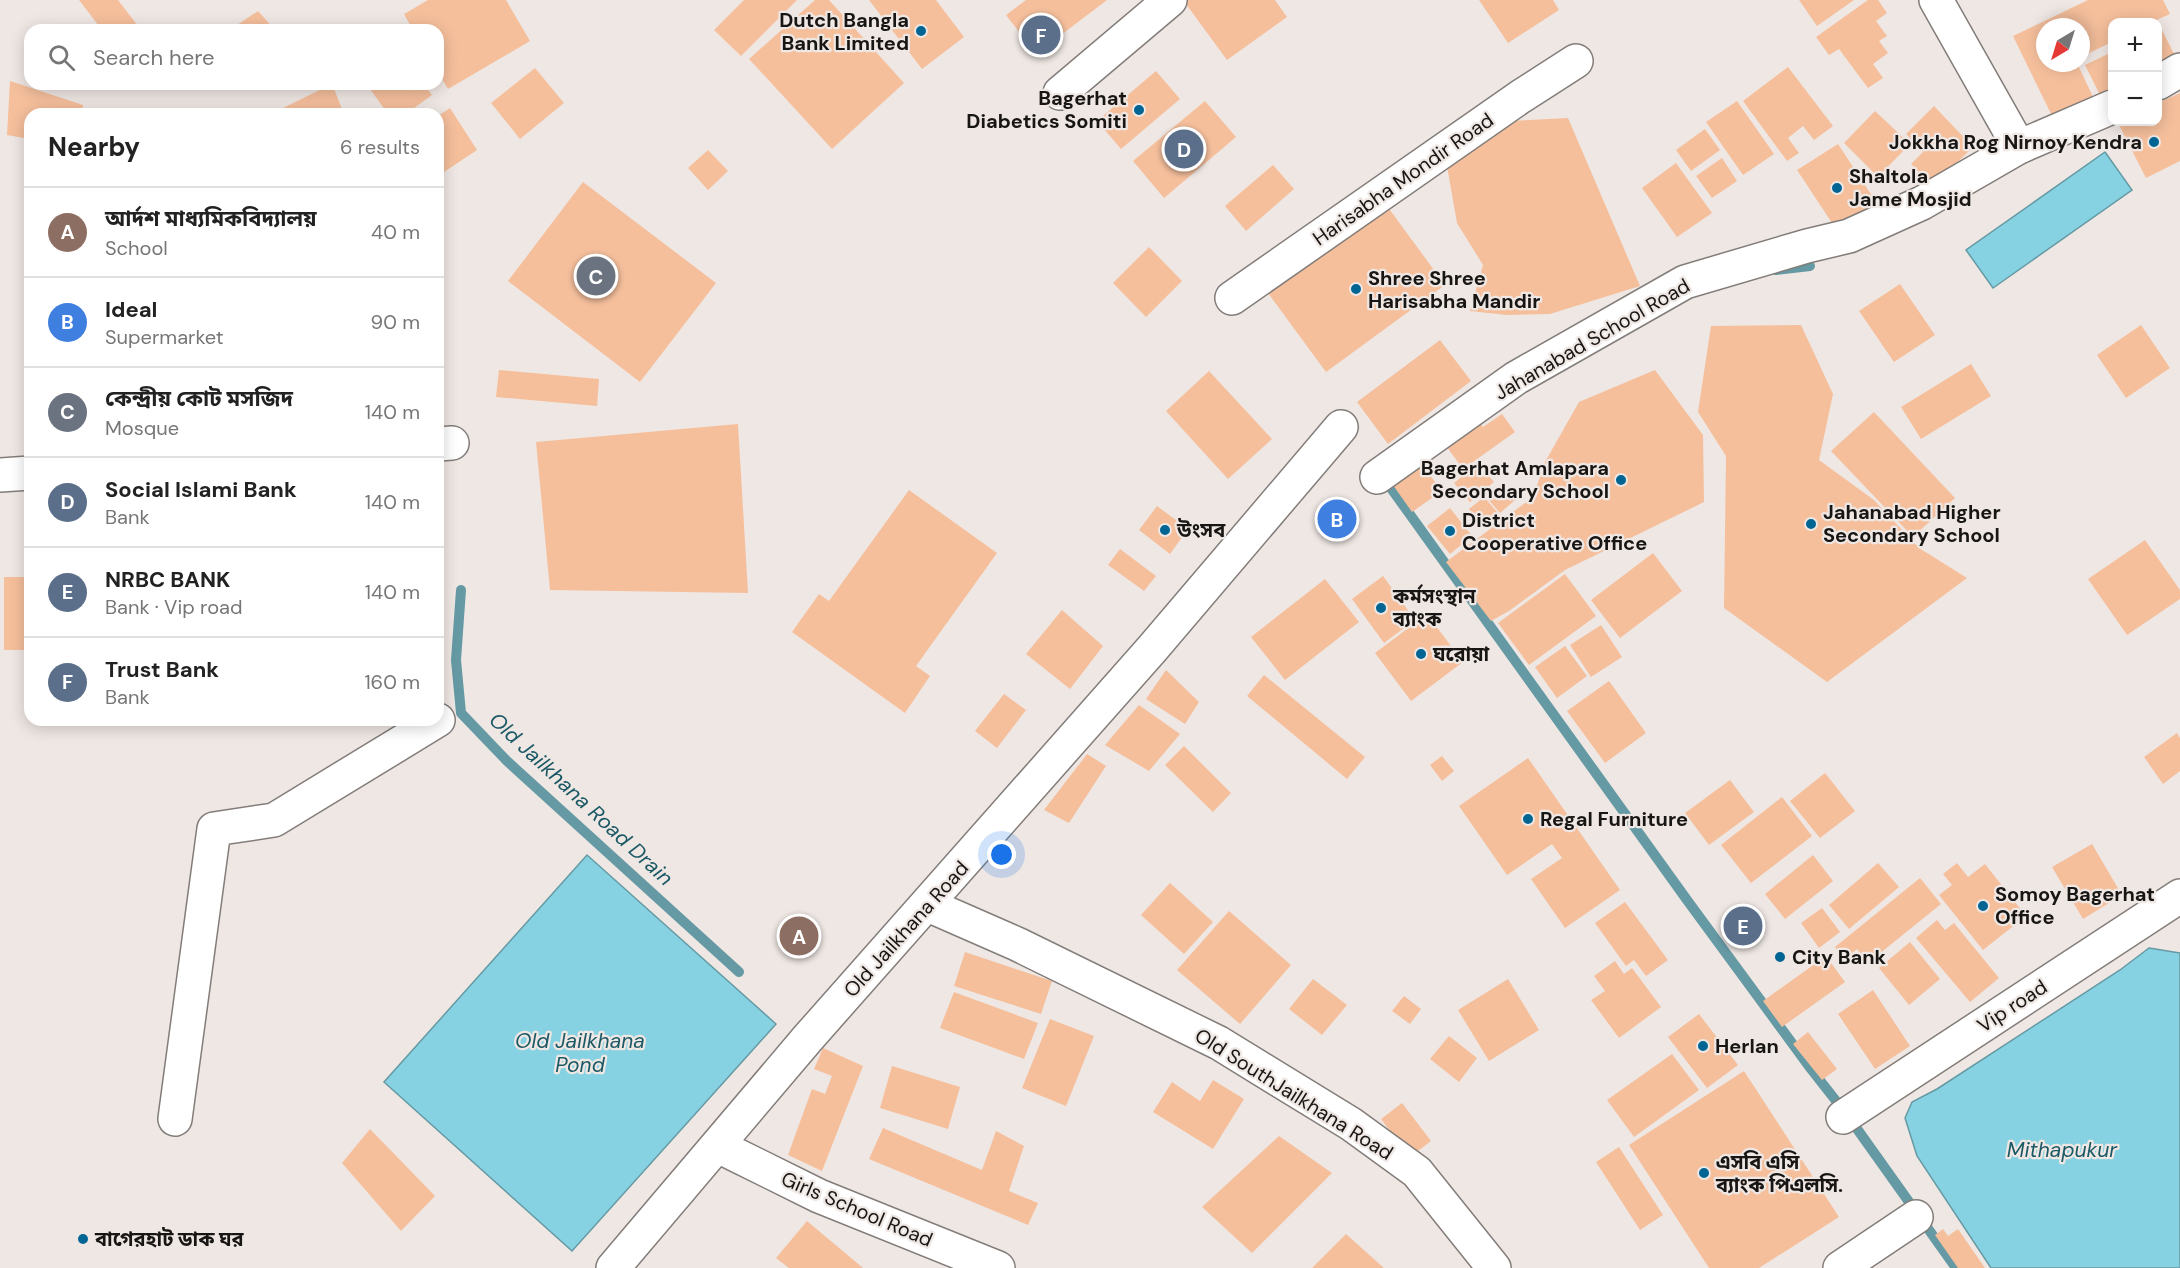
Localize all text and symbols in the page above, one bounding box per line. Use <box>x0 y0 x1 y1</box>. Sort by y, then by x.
place label: Dutch Bangla Bank Limited <box>779 7 909 56</box>
pin: F <box>1022 12 1060 57</box>
north arrow <box>2036 18 2090 72</box>
map controls <box>2108 18 2162 126</box>
button: + <box>2108 18 2162 72</box>
search box <box>24 24 444 90</box>
marker: Dutch Bangla Bank Limited <box>914 24 928 38</box>
icon: search <box>45 41 78 74</box>
text: Search here <box>93 43 214 72</box>
button: − <box>2108 72 2162 126</box>
place label: Bagerhat Diabetics Somiti <box>966 85 1127 134</box>
marker: Bagerhat Diabetics Somiti <box>1132 103 1146 117</box>
street label: Harisabha Mondir Road <box>1308 107 1498 251</box>
pin: D <box>1164 126 1204 172</box>
place label: Jokkha Rog Nirnoy Kendra <box>1889 129 2142 155</box>
text: Nearby <box>48 130 140 164</box>
text: 6 results <box>340 134 420 160</box>
marker: Jokkha Rog Nirnoy Kendra <box>2147 135 2161 149</box>
place label: Shaltola Jame Mosjid <box>1849 163 1972 212</box>
marker: Shaltola Jame Mosjid <box>1830 181 1844 195</box>
text: আর্দশ মাধ্যমিকবিদ্যালয় <box>105 204 317 233</box>
text: A <box>60 219 75 245</box>
text: 40 m <box>371 219 420 245</box>
text: School <box>105 235 168 261</box>
pin: C <box>576 254 616 298</box>
place label: Shree Shree Harisabha Mandir <box>1368 265 1540 314</box>
street label: Jahanabad School Road <box>1490 272 1694 406</box>
marker: Shree Shree Harisabha Mandir <box>1349 282 1363 296</box>
text: Ideal <box>105 295 157 324</box>
text: B <box>61 309 74 335</box>
text: 90 m <box>371 309 420 335</box>
text: Supermarket <box>105 324 224 350</box>
text: কেন্দ্রীয় কোট মসজিদ <box>105 384 293 413</box>
text: C <box>60 399 75 425</box>
text: 140 m <box>365 399 420 425</box>
text: Mosque <box>105 415 179 441</box>
place label: Bagerhat Amlapara Secondary School <box>1421 455 1609 504</box>
marker: Bagerhat Amlapara Secondary School <box>1614 473 1628 487</box>
text: Social Islami Bank <box>105 475 297 504</box>
text: D <box>60 489 75 515</box>
text: 140 m <box>365 489 420 515</box>
pin: B <box>1318 496 1356 542</box>
place label: Jahanabad Higher Secondary School <box>1823 499 2001 548</box>
text: Bank <box>105 504 150 530</box>
place label: District Cooperative Office <box>1462 507 1647 556</box>
place label: উংসব <box>1176 517 1226 543</box>
marker: Jahanabad Higher Secondary School <box>1804 517 1818 531</box>
marker: উংসব <box>1158 523 1172 537</box>
marker: District Cooperative Office <box>1443 524 1457 538</box>
text: NRBC BANK <box>105 565 230 594</box>
text: E <box>62 579 73 605</box>
text: 140 m <box>365 579 420 605</box>
place label: কর্মসংস্থান ব্যাংক <box>1392 583 1476 632</box>
text: Bank · Vip road <box>105 594 242 620</box>
marker: কর্মসংস্থান ব্যাংক <box>1374 601 1388 615</box>
place label: ঘরোয়া <box>1432 641 1490 667</box>
marker: ঘরোয়া <box>1414 647 1428 661</box>
text: Trust Bank <box>105 655 219 684</box>
text: F <box>62 669 73 695</box>
text: 160 m <box>364 669 420 695</box>
text: Bank <box>105 684 150 710</box>
water label: Old Jailkhana Road Drain <box>483 706 679 892</box>
place label: Regal Furniture <box>1540 806 1688 832</box>
marker: Regal Furniture <box>1521 812 1535 826</box>
your location <box>987 840 1016 869</box>
street label: Old Jailkhana Road <box>838 855 974 1003</box>
place label: Somoy Bagerhat Office <box>1995 881 2155 930</box>
marker: Somoy Bagerhat Office <box>1976 899 1990 913</box>
pin: E <box>1724 904 1762 948</box>
pin: A <box>780 914 818 958</box>
place label: City Bank <box>1792 944 1886 970</box>
marker: City Bank <box>1773 950 1787 964</box>
street label: Vip road <box>1972 974 2052 1038</box>
street label: Old SouthJailkhana Road <box>1190 1022 1398 1166</box>
water label: Old Jailkhana Pond <box>515 1027 645 1079</box>
place label: Herlan <box>1715 1033 1779 1059</box>
marker: Herlan <box>1696 1039 1710 1053</box>
water label: Mithapukur <box>2007 1136 2118 1164</box>
place label: এসবি এসি ব্যাংক পিএলসি. <box>1715 1149 1843 1198</box>
street label: Girls School Road <box>777 1165 937 1253</box>
marker: এসবি এসি ব্যাংক পিএলসি. <box>1697 1166 1711 1180</box>
place label: বাগেরহাট ডাক ঘর <box>94 1226 245 1252</box>
marker: বাগেরহাট ডাক ঘর <box>76 1232 90 1246</box>

